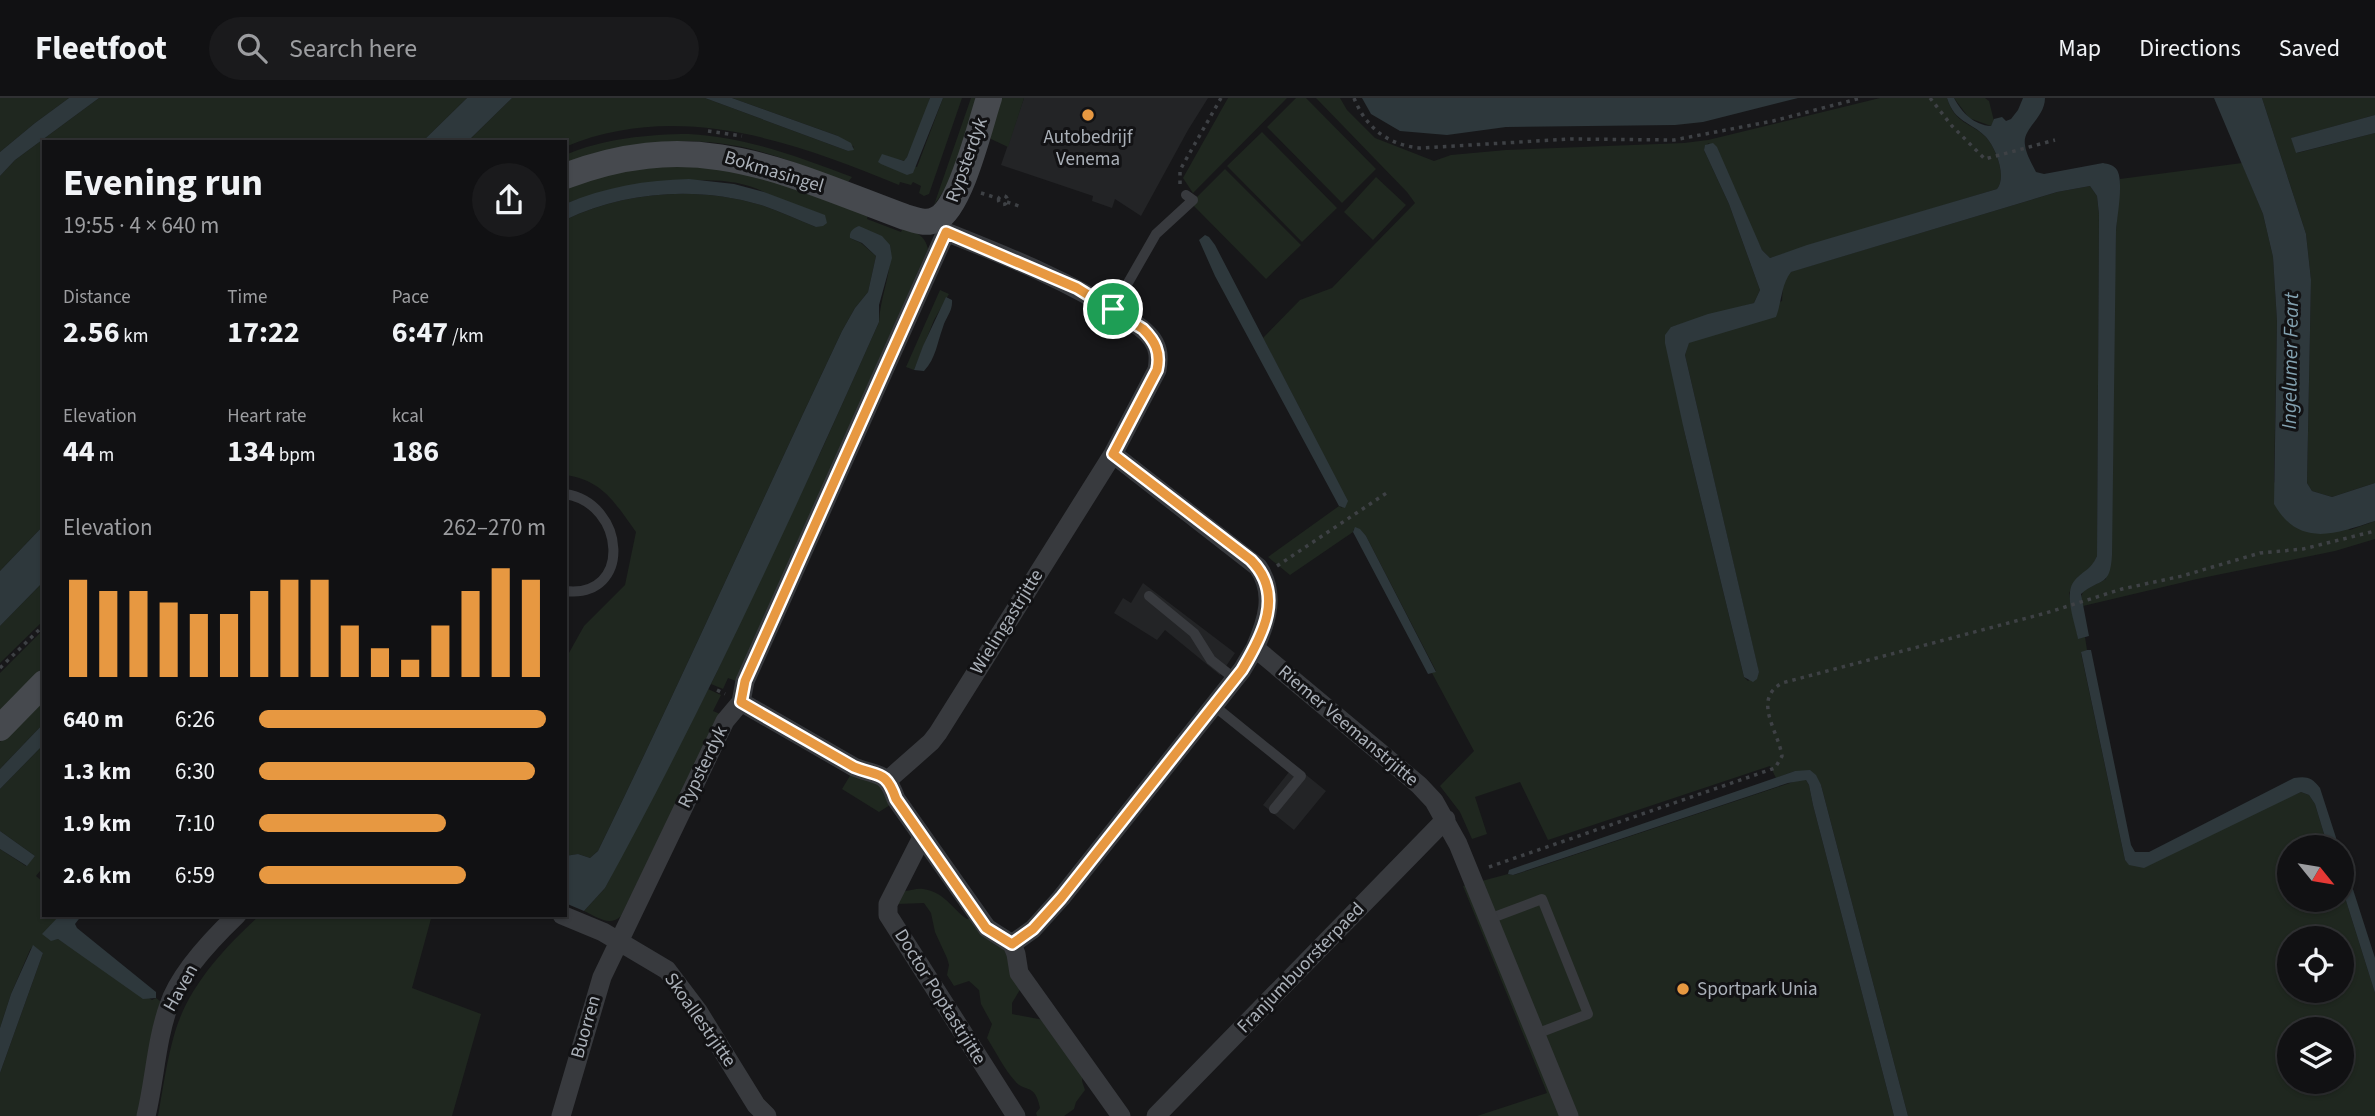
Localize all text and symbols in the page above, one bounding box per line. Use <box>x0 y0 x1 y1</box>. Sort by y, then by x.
search box <box>209 17 699 80</box>
text: Fleetfoot <box>35 25 167 72</box>
icon: search <box>233 29 271 67</box>
text: Search here <box>289 30 417 67</box>
text: Map <box>2058 31 2101 66</box>
text: Directions <box>2139 31 2241 66</box>
text: Saved <box>2279 31 2340 66</box>
marker: Autobedrijf Venema <box>1080 107 1096 123</box>
street label: Rypsterdyk <box>939 113 995 206</box>
place label: Autobedrijf Venema <box>1044 124 1134 173</box>
street label: Bokmasingel <box>721 144 827 200</box>
text: Evening run <box>63 156 263 210</box>
button: share <box>472 163 546 237</box>
text: 19:55 · 4 × 640 m <box>63 209 219 242</box>
pin <box>1083 279 1143 339</box>
text: Distance <box>63 284 131 311</box>
text: Time <box>227 284 267 311</box>
text: Pace <box>392 284 429 311</box>
icon: arrive <box>1094 290 1132 328</box>
water label: Ingelumer Feart <box>2274 291 2306 430</box>
text: 2.56 <box>63 311 120 354</box>
text: 17:22 <box>227 311 300 354</box>
text: 6:47 <box>392 311 448 354</box>
text: km <box>120 323 149 350</box>
text: /km <box>448 323 484 350</box>
text: Elevation <box>63 403 137 430</box>
text: Heart rate <box>227 403 306 430</box>
text: kcal <box>392 403 424 430</box>
text: 44 <box>63 430 95 473</box>
text: 134 <box>227 430 275 473</box>
text: 186 <box>392 430 439 473</box>
text: m <box>95 442 114 469</box>
text: bpm <box>275 442 315 469</box>
text: Elevation <box>63 511 153 544</box>
text: 262–270 m <box>443 511 546 544</box>
street label: Wielingastrjitte <box>964 564 1050 680</box>
street label: Riemer Veemanstrjitte <box>1272 659 1424 793</box>
text: 640 m <box>63 703 124 736</box>
text: 6:26 <box>175 703 215 736</box>
street label: Rypsterdyk <box>671 721 735 813</box>
text: 1.3 km <box>63 755 131 788</box>
text: 6:30 <box>175 755 215 788</box>
text: 1.9 km <box>63 807 131 840</box>
text: 7:10 <box>175 807 215 840</box>
north arrow <box>2277 835 2354 912</box>
map controls <box>2277 835 2354 1094</box>
text: 2.6 km <box>63 859 131 892</box>
text: 6:59 <box>175 859 215 892</box>
street label: Franjumbuorsterpaed <box>1231 896 1371 1040</box>
street label: Doctor Poptastrjitte <box>887 924 993 1070</box>
button: locate <box>2277 926 2354 1003</box>
street label: Haven <box>157 959 205 1017</box>
street label: Skoallestrjitte <box>658 967 742 1073</box>
place label: Sportpark Unia <box>1697 976 1818 1003</box>
marker: Sportpark Unia <box>1675 981 1691 997</box>
street label: Buorren <box>564 992 608 1062</box>
button: layers <box>2277 1017 2354 1094</box>

